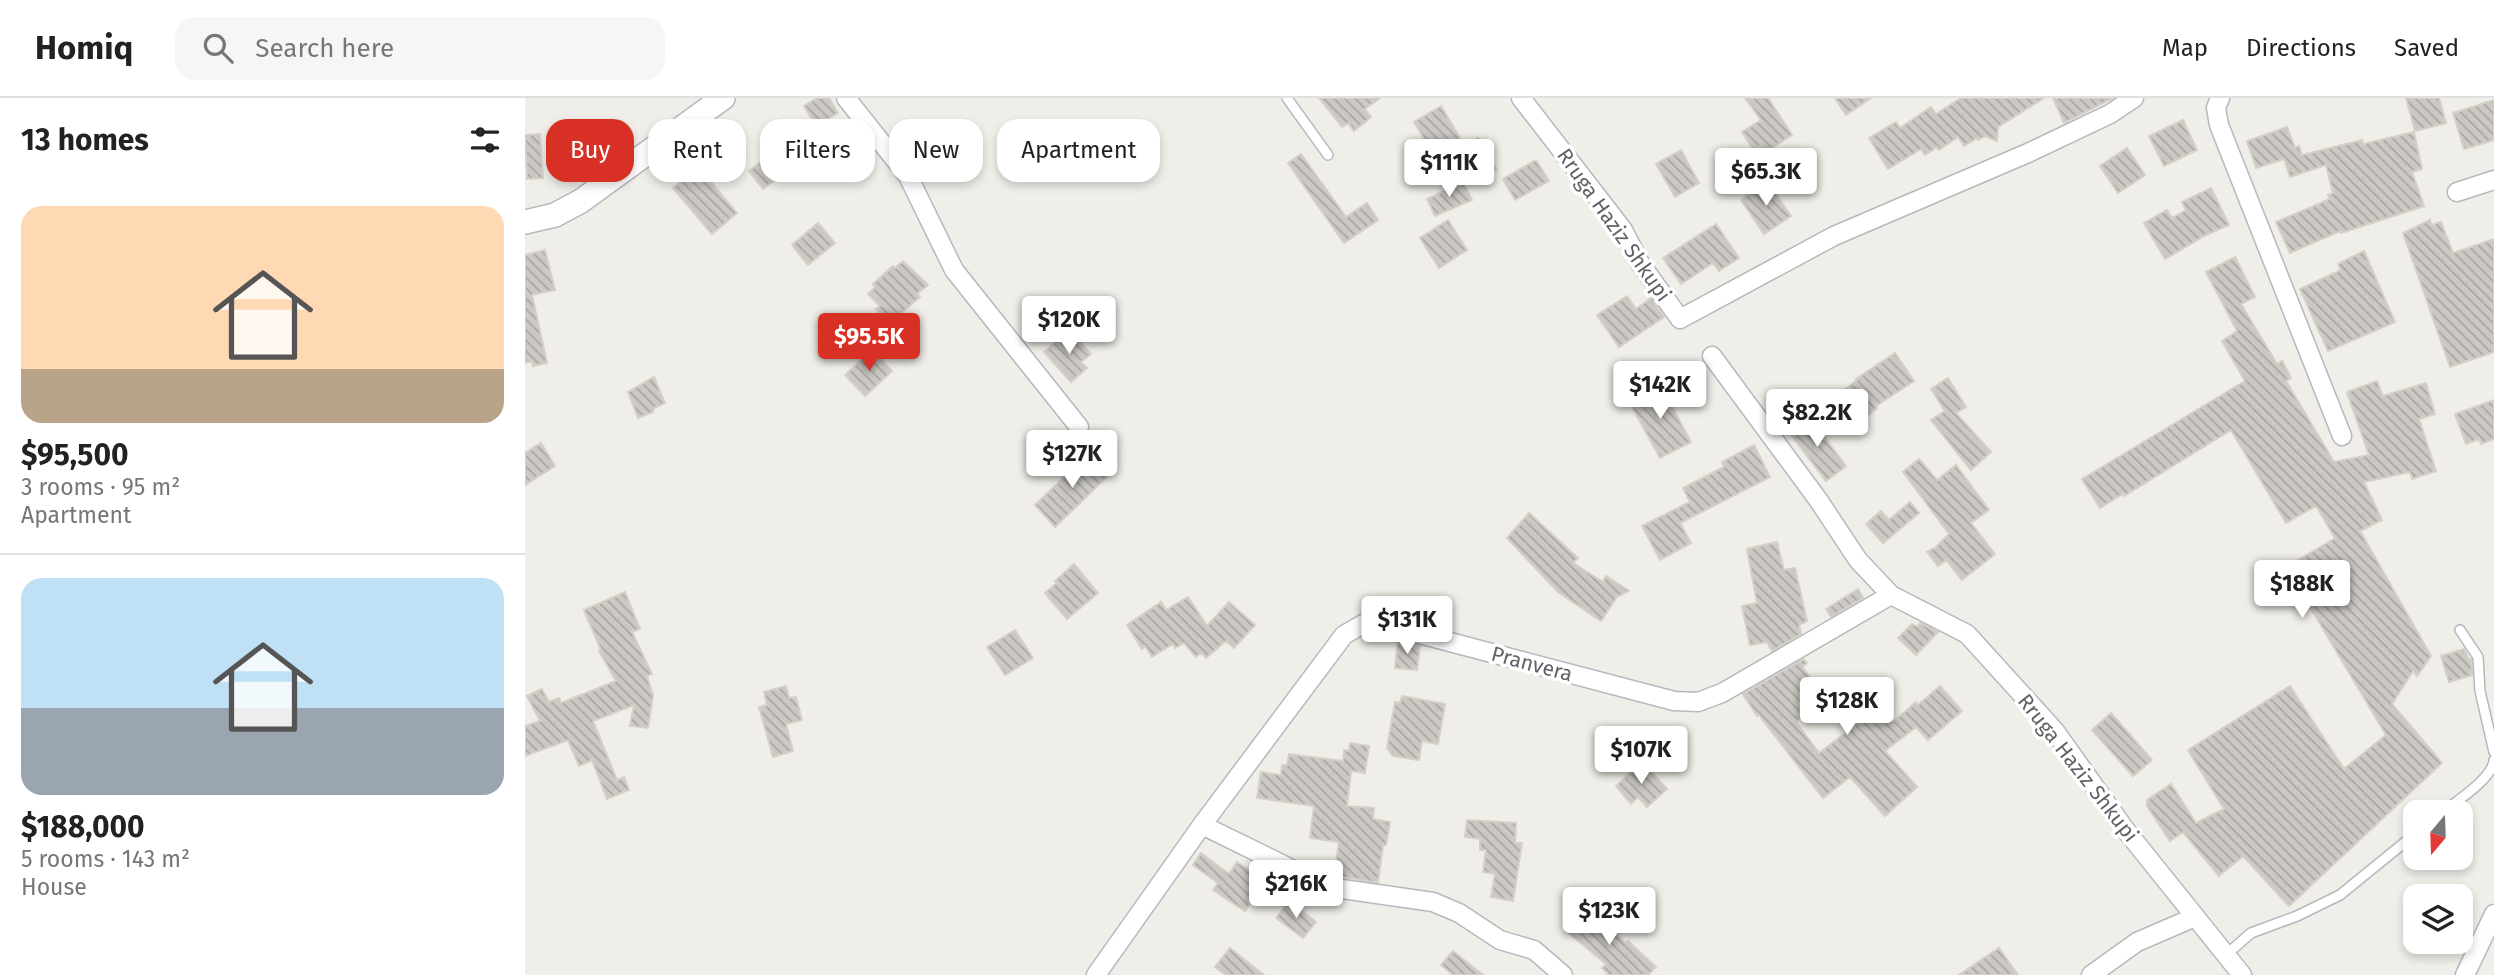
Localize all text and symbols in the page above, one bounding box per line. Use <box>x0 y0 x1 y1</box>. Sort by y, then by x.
search box <box>175 17 665 80</box>
text: Homiq <box>35 28 133 68</box>
icon: search <box>199 29 237 67</box>
text: Search here <box>255 33 394 64</box>
text: Map <box>2162 34 2208 62</box>
text: Directions <box>2246 34 2356 62</box>
text: Saved <box>2394 34 2459 62</box>
chip: Buy <box>546 119 634 182</box>
chip: Rent <box>648 119 746 182</box>
chip: Filters <box>760 119 875 182</box>
chip: New <box>889 119 983 182</box>
chip: Apartment <box>997 119 1160 182</box>
icon: filters <box>466 121 504 159</box>
text: 13 homes <box>21 122 149 158</box>
pin: $111K <box>1400 140 1498 199</box>
street label: Rruga Haziz Shkupi <box>1551 143 1677 307</box>
text: $111K <box>1420 148 1478 176</box>
pin: $65.3K <box>1709 148 1823 208</box>
text: $65.3K <box>1731 157 1801 185</box>
icon: home <box>200 252 326 378</box>
pin: $120K <box>1020 296 1118 356</box>
text: $120K <box>1038 305 1100 333</box>
pin: $95.5K <box>812 314 926 373</box>
text: $95.5K <box>834 322 904 350</box>
pin: $142K <box>1611 362 1709 421</box>
text: $142K <box>1629 370 1691 398</box>
pin: $82.2K <box>1760 390 1874 449</box>
text: $82.2K <box>1782 398 1852 426</box>
pin: $127K <box>1023 430 1121 490</box>
text: $95,500 <box>21 437 129 473</box>
text: $127K <box>1042 439 1102 467</box>
text: 3 rooms · 95 m² <box>21 473 180 501</box>
text: Apartment <box>21 501 131 529</box>
pin: $188K <box>2253 560 2351 620</box>
text: $188K <box>2270 569 2334 597</box>
pin: $131K <box>1358 596 1456 656</box>
text: $131K <box>1377 605 1437 633</box>
icon: home <box>200 624 326 750</box>
street label: Pranvera <box>1488 641 1576 687</box>
pin: $128K <box>1798 678 1896 737</box>
text: $128K <box>1816 686 1878 714</box>
street label: Rruga Haziz Shkupi <box>2012 689 2144 847</box>
pin: $107K <box>1592 726 1690 786</box>
text: $107K <box>1611 735 1671 763</box>
north arrow <box>2403 800 2473 870</box>
map controls <box>2403 800 2473 954</box>
text: $188,000 <box>21 809 145 845</box>
text: 5 rooms · 143 m² <box>21 845 190 873</box>
pin: $216K <box>1247 860 1345 920</box>
text: $216K <box>1265 869 1327 897</box>
text: House <box>21 873 87 901</box>
button: layers <box>2403 884 2473 954</box>
pin: $123K <box>1560 888 1658 947</box>
text: $123K <box>1579 896 1639 924</box>

